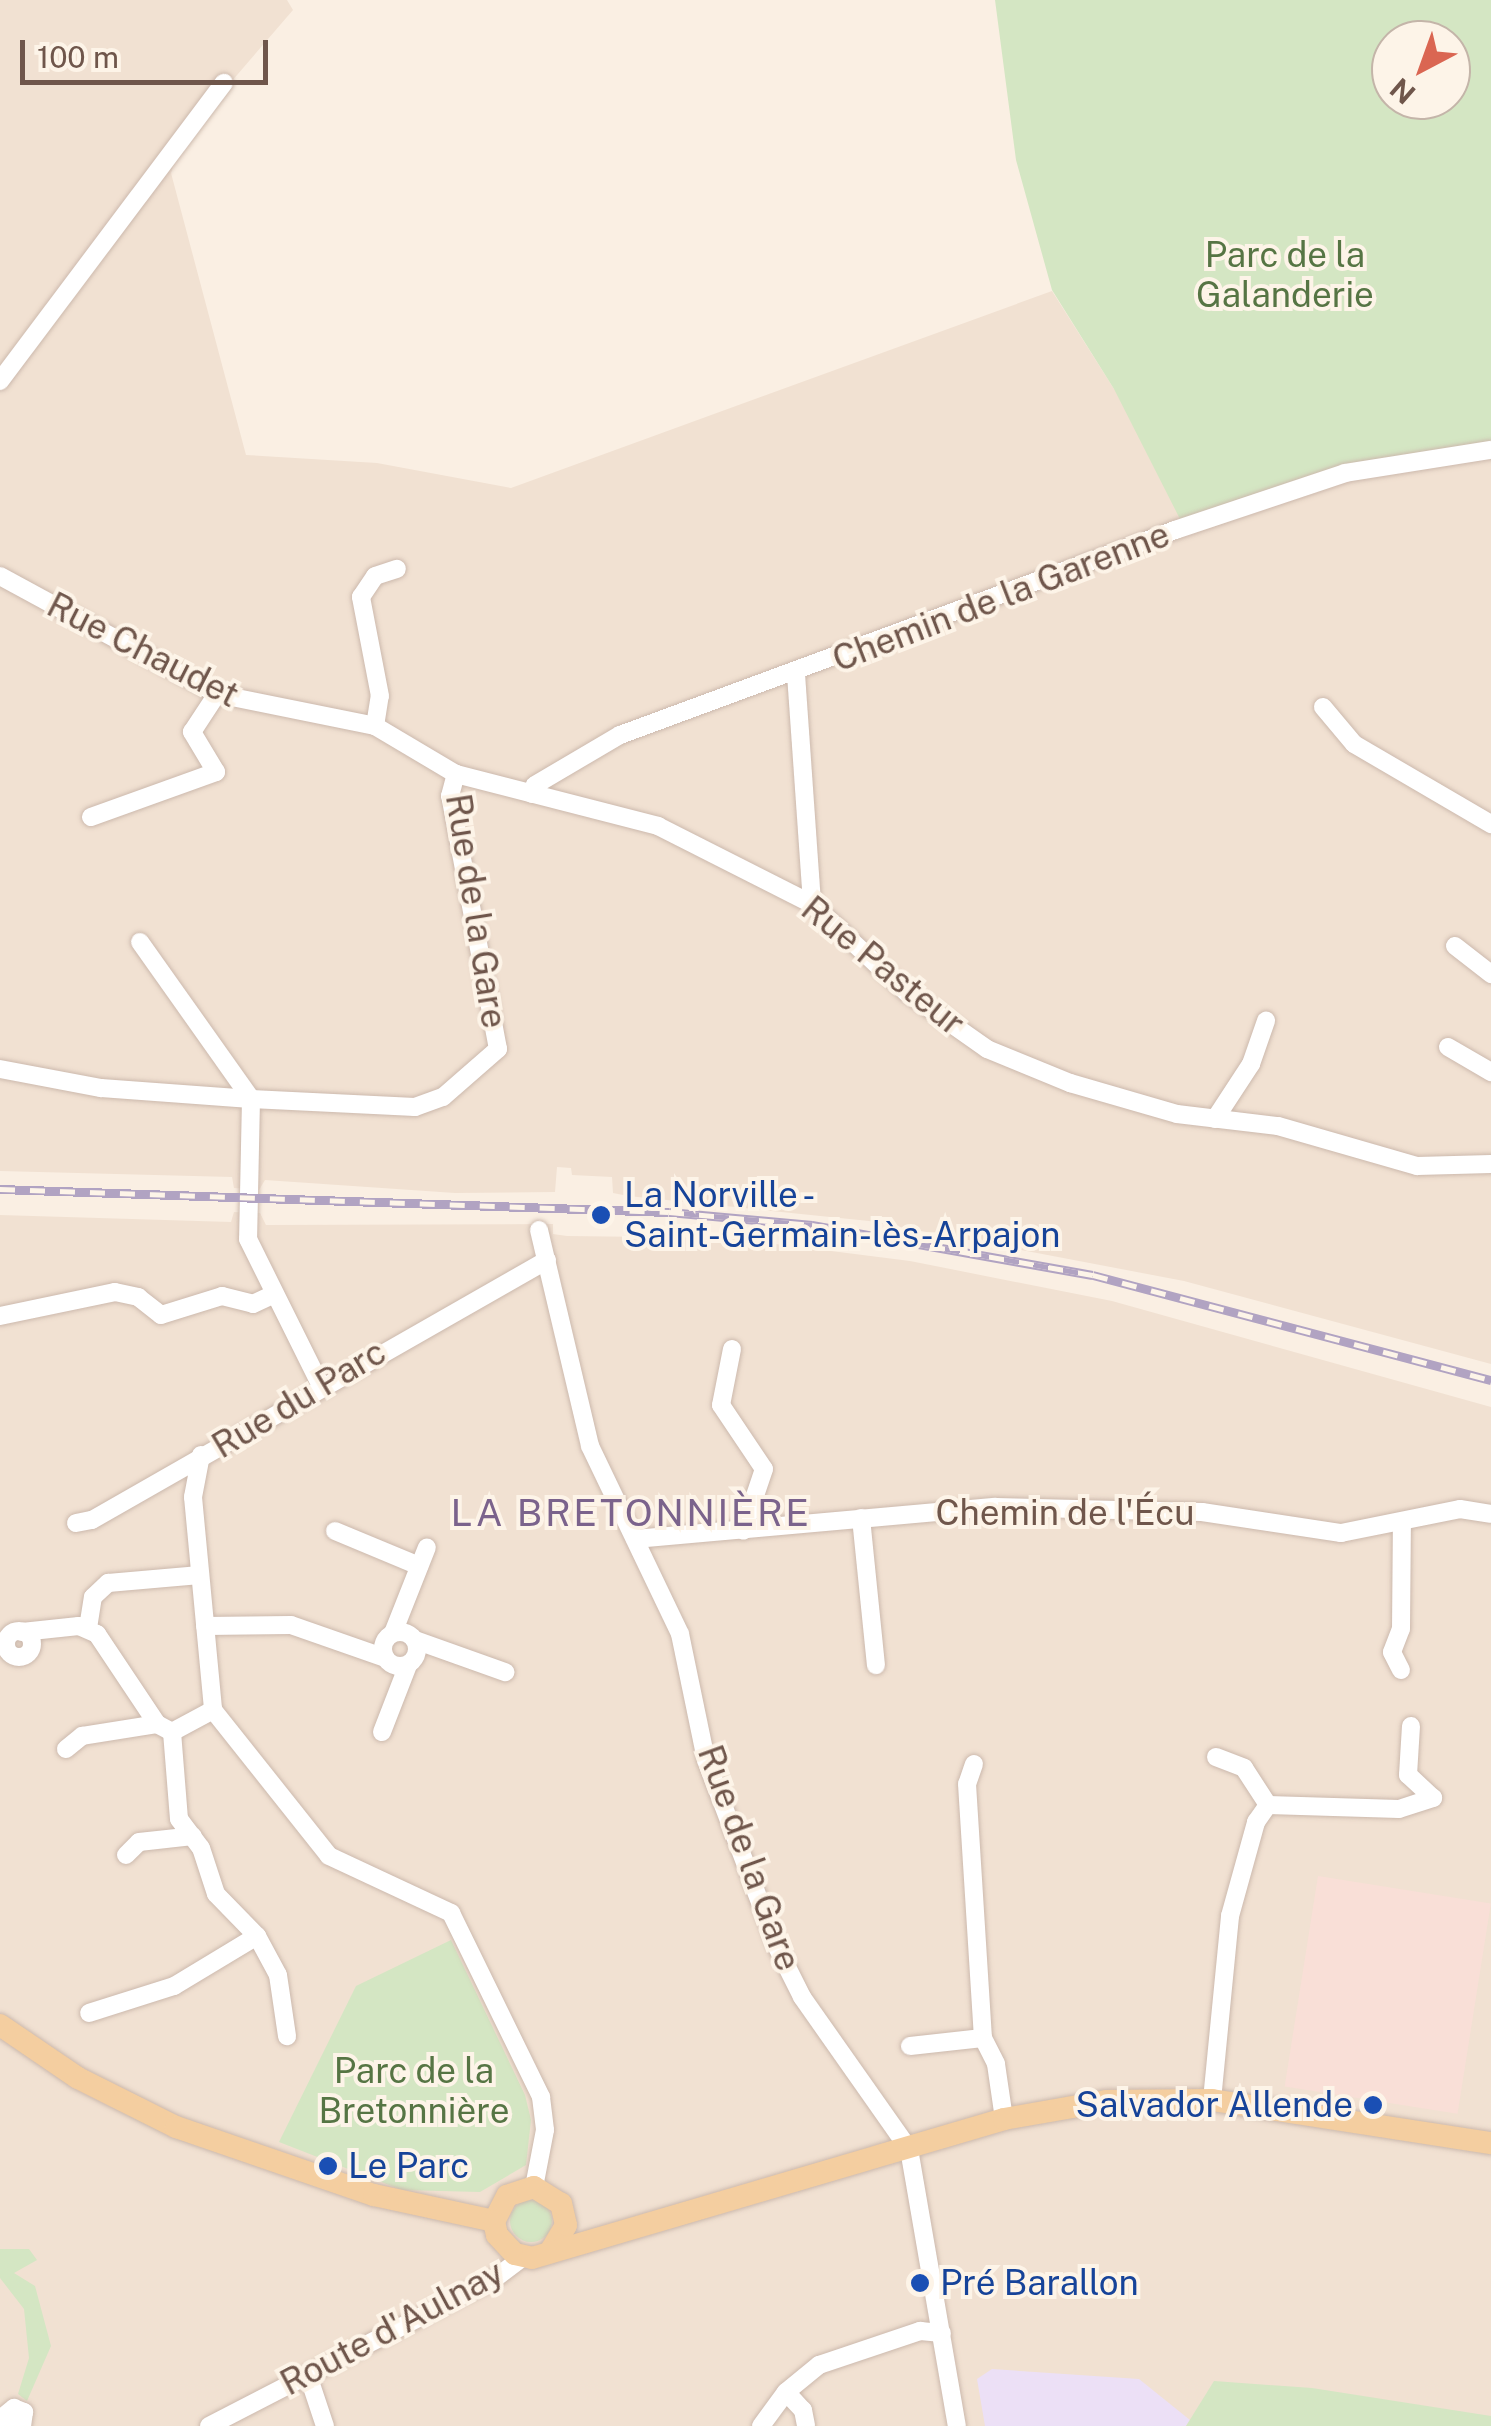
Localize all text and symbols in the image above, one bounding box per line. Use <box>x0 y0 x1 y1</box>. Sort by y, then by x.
scale bar <box>25 20 272 82</box>
north arrow <box>1371 20 1471 120</box>
text: 100 m <box>37 39 119 75</box>
text: N <box>1383 72 1421 111</box>
park label: Parc de la Galanderie <box>1196 234 1374 316</box>
street label: Chemin de la Garenne <box>826 513 1176 681</box>
street label: Rue Chaudet <box>40 584 246 716</box>
street label: Rue de la Gare <box>437 790 515 1032</box>
street label: Rue Pasteur <box>793 887 973 1045</box>
place label: La Norville - Saint-Germain-lès-Arpajon <box>624 1174 1060 1256</box>
marker: La Norville - Saint-Germain-lès-Arpajon <box>588 1202 614 1228</box>
street label: Rue du Parc <box>204 1331 394 1467</box>
district label: LA BRETONNIÈRE <box>451 1490 811 1536</box>
street label: Chemin de l'Écu <box>935 1492 1195 1534</box>
street label: Rue de la Gare <box>689 1739 809 1977</box>
park label: Parc de la Bretonnière <box>319 2050 509 2132</box>
place label: Salvador Allende <box>1076 2084 1353 2126</box>
marker: Salvador Allende <box>1362 2094 1384 2116</box>
place label: Le Parc <box>348 2145 470 2187</box>
marker: Le Parc <box>317 2155 339 2177</box>
street label: Route d'Aulnay <box>273 2251 511 2405</box>
place label: Pré Barallon <box>940 2262 1139 2304</box>
marker: Pré Barallon <box>909 2272 931 2294</box>

